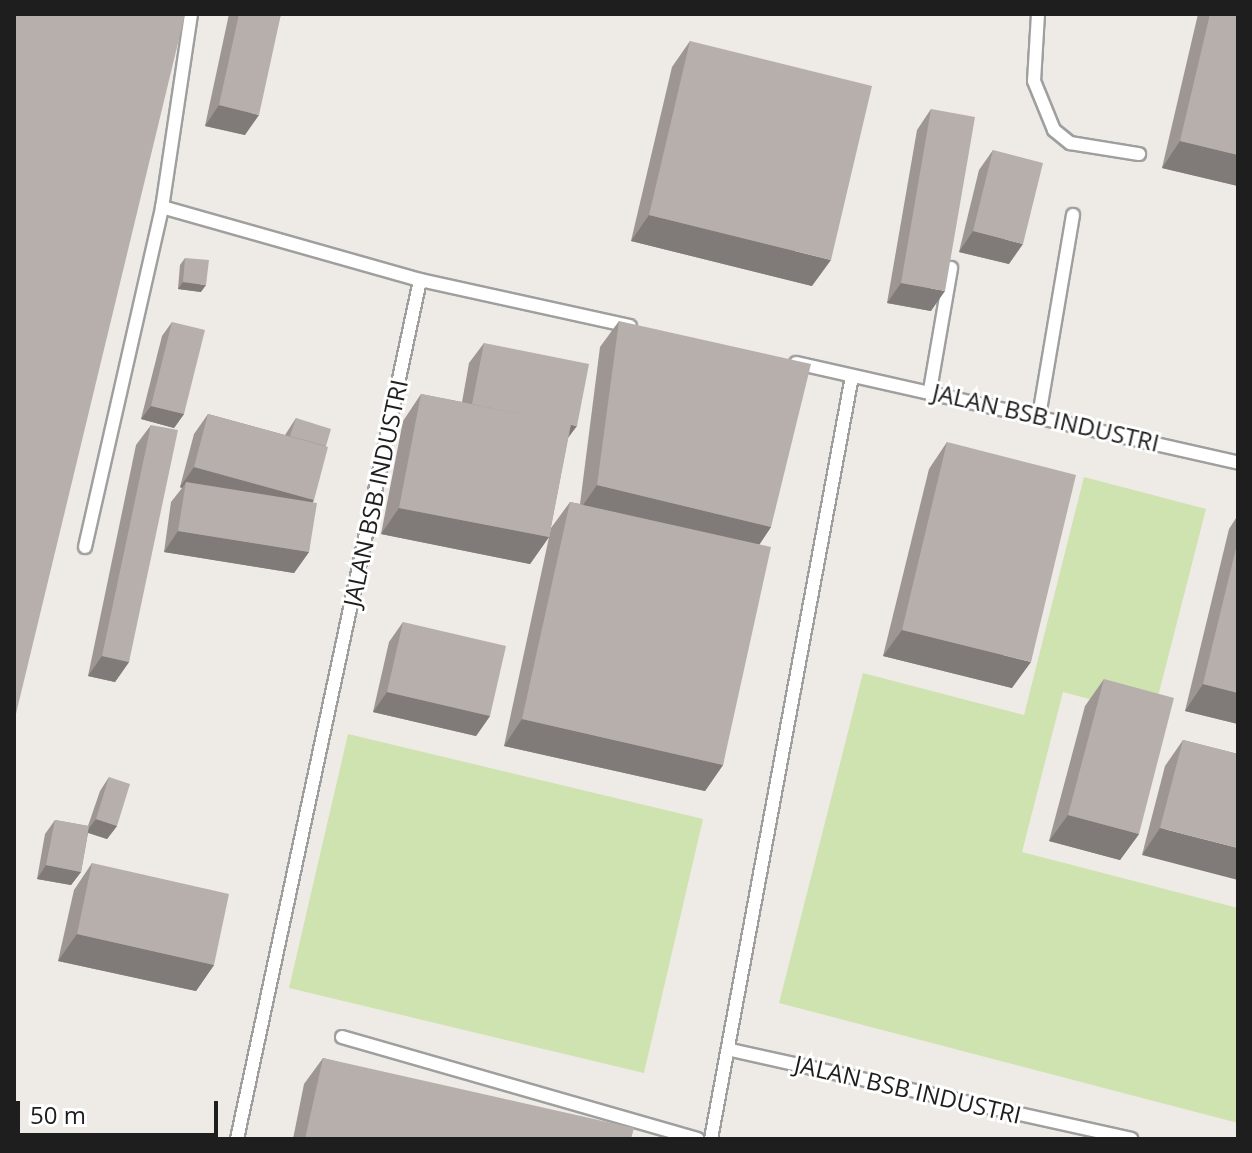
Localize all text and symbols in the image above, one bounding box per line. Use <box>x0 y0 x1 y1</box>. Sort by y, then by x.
street label: JALAN BSB INDUSTRI <box>337 377 413 609</box>
street label: JALAN BSB INDUSTRI <box>930 377 1162 457</box>
street label: JALAN BSB INDUSTRI <box>792 1049 1024 1129</box>
scale bar <box>20 1085 222 1135</box>
text: 50 m <box>30 1098 86 1131</box>

